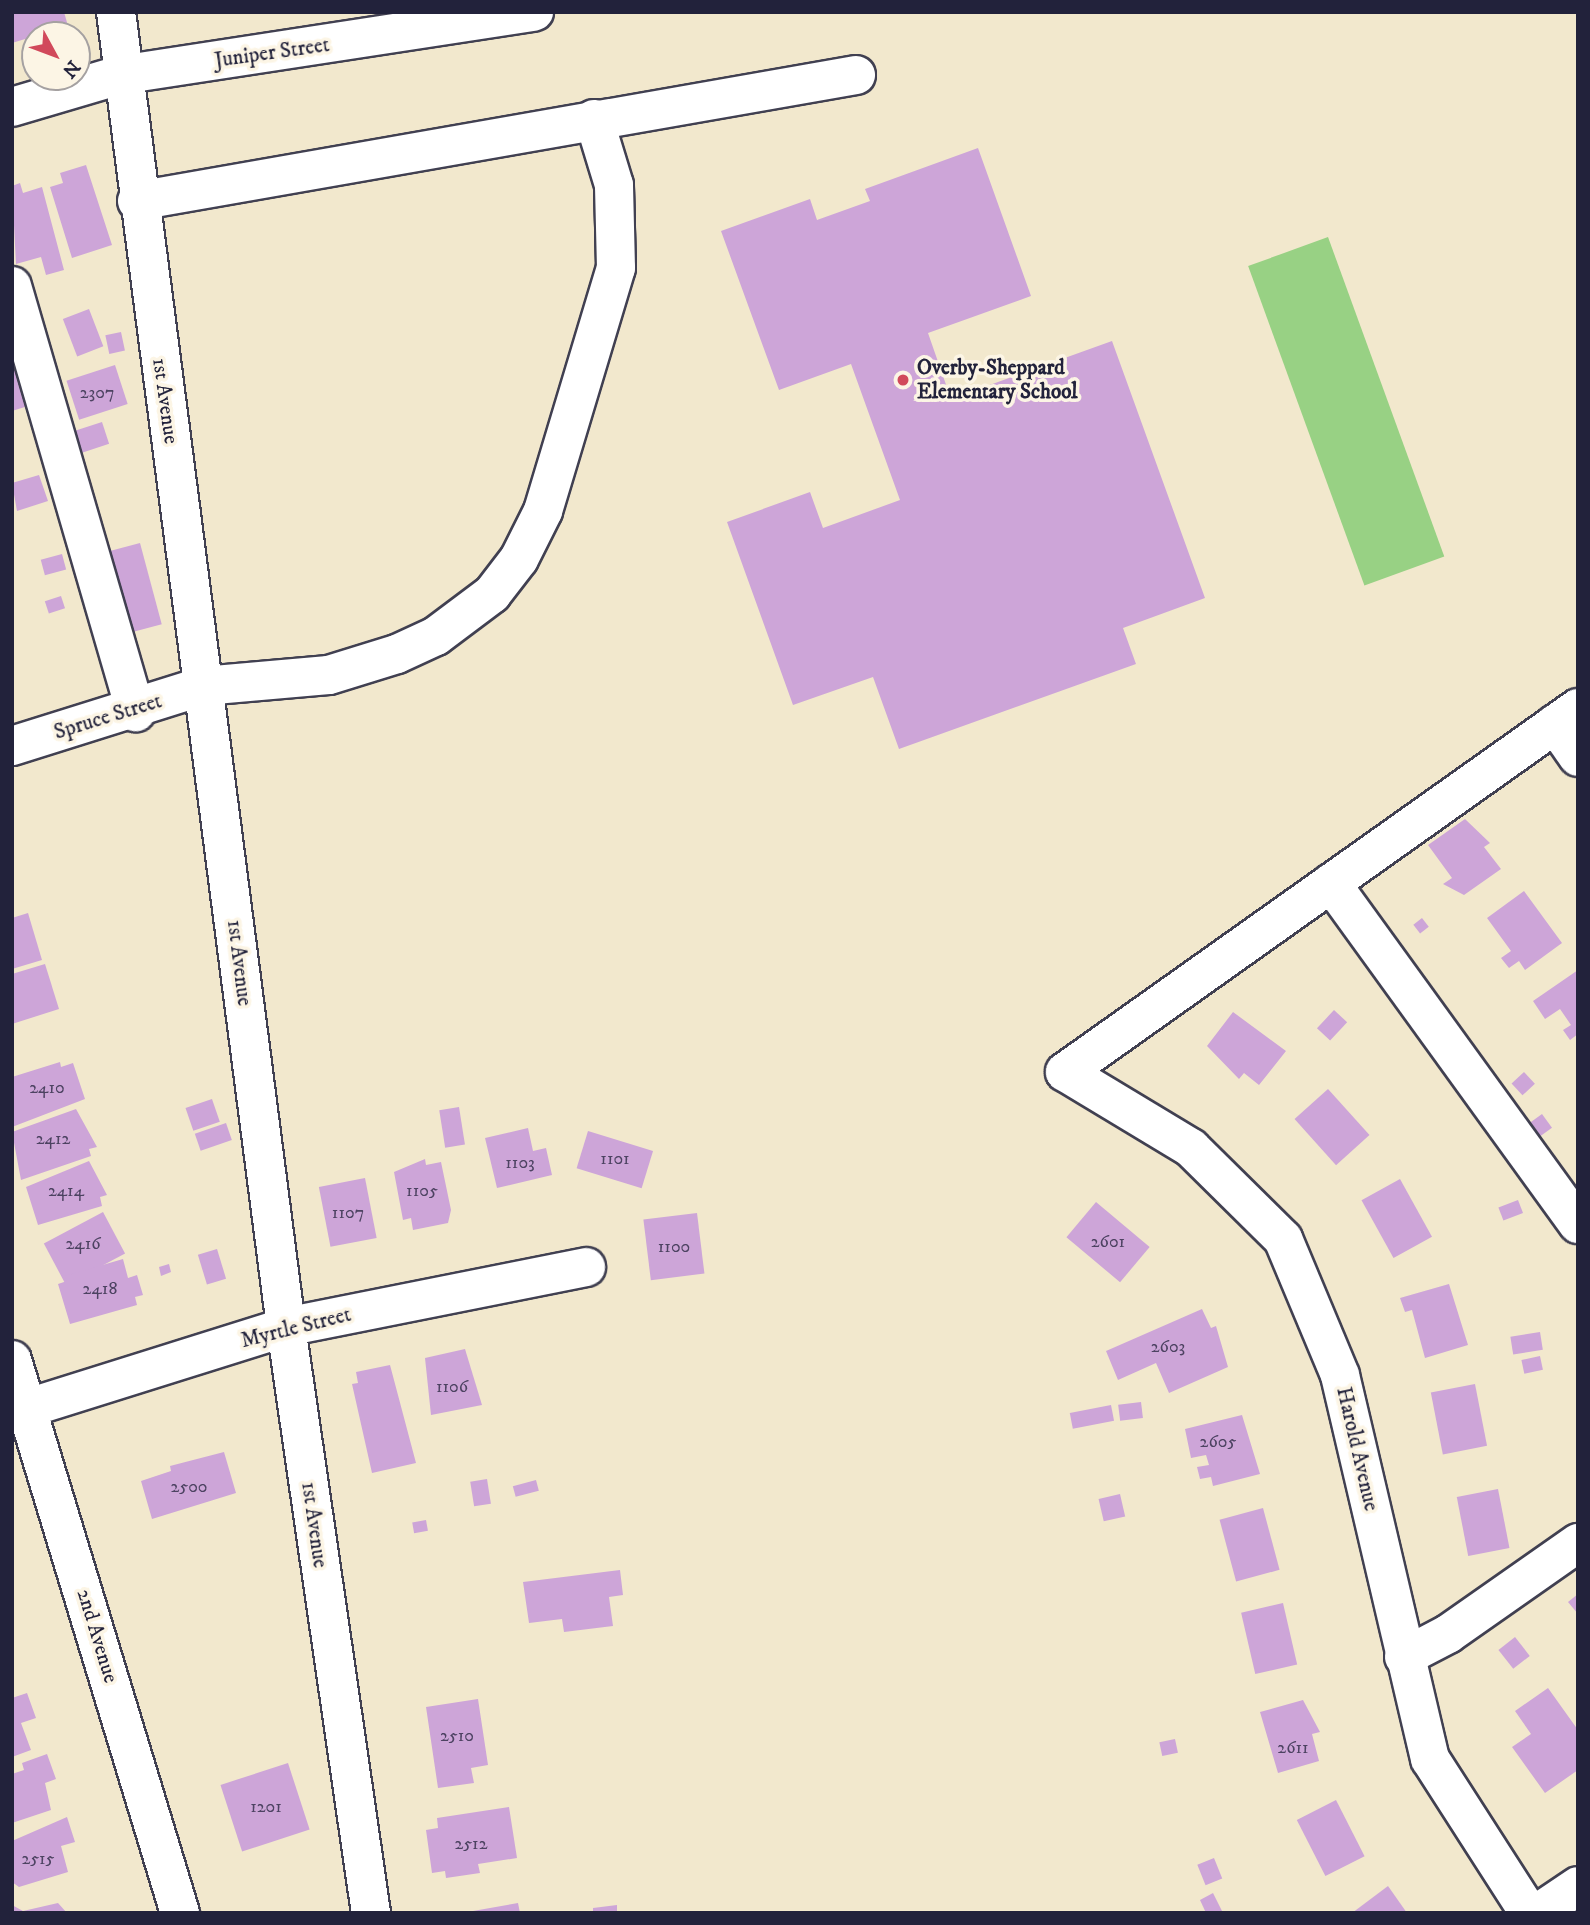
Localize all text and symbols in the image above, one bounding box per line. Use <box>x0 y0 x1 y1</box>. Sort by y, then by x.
north arrow <box>21 21 91 91</box>
street label: Juniper Street <box>213 32 331 74</box>
text: N <box>57 55 85 82</box>
place label: Overby-Sheppard Elementary School <box>917 355 1078 405</box>
street label: 1st Avenue <box>147 356 183 446</box>
marker: Overby-Sheppard Elementary School <box>895 372 911 388</box>
house number: 2307 <box>80 382 114 404</box>
street label: Spruce Street <box>51 689 165 745</box>
street label: 1st Avenue <box>221 919 257 1007</box>
house number: 2410 <box>29 1077 65 1099</box>
house number: 2412 <box>36 1128 70 1150</box>
house number: 1101 <box>600 1148 630 1170</box>
house number: 1103 <box>505 1152 535 1174</box>
house number: 2414 <box>48 1180 84 1202</box>
house number: 1105 <box>406 1180 438 1202</box>
house number: 1107 <box>332 1202 364 1224</box>
house number: 2601 <box>1091 1231 1125 1253</box>
house number: 2416 <box>65 1233 101 1255</box>
house number: 1100 <box>658 1236 690 1258</box>
house number: 2418 <box>83 1278 117 1300</box>
street label: Myrtle Street <box>238 1302 354 1354</box>
house number: 2603 <box>1151 1336 1185 1358</box>
house number: 1106 <box>436 1376 468 1398</box>
street label: Harold Avenue <box>1331 1385 1383 1513</box>
house number: 2605 <box>1200 1431 1236 1453</box>
house number: 2500 <box>170 1476 208 1498</box>
street label: 1st Avenue <box>296 1480 332 1570</box>
street label: 2nd Avenue <box>71 1586 123 1686</box>
house number: 2510 <box>440 1725 474 1747</box>
house number: 2611 <box>1277 1737 1309 1759</box>
house number: 1201 <box>250 1796 282 1818</box>
house number: 2512 <box>454 1833 488 1855</box>
house number: 2515 <box>21 1848 55 1870</box>

